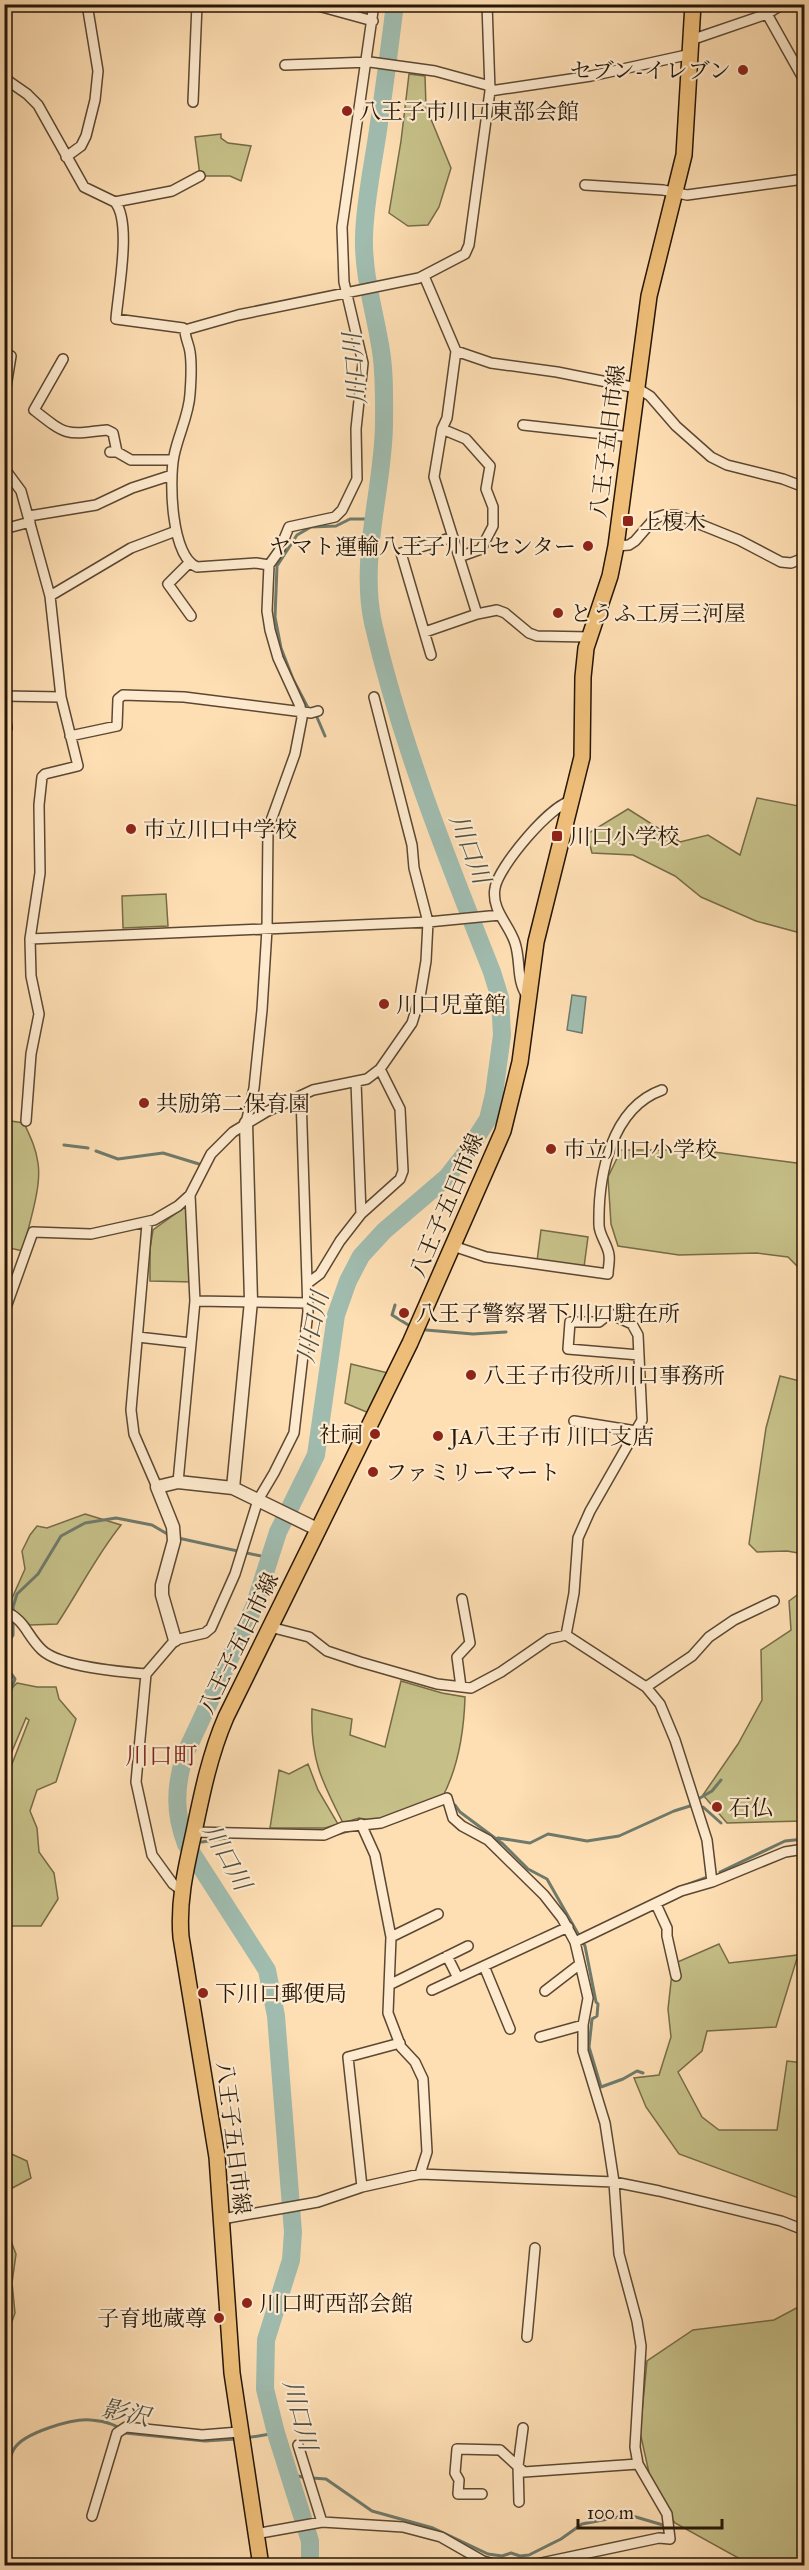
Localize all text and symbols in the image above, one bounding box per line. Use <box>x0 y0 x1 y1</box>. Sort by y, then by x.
place label: セブン-イレブン <box>570 57 731 84</box>
marker: セブン-イレブン <box>736 63 750 77</box>
place label: 八王子市川口東部会館 <box>359 98 579 125</box>
marker: 八王子市川口東部会館 <box>340 104 354 118</box>
water label: 川口川 <box>337 329 373 406</box>
street label: 八王子五日市線 <box>585 363 630 519</box>
place label: 上榎木 <box>640 508 706 535</box>
marker: 上榎木 <box>621 514 635 528</box>
place label: ヤマト運輸八王子川口センター <box>269 533 576 560</box>
marker: ヤマト運輸八王子川口センター <box>581 539 595 553</box>
place label: とうふ工房三河屋 <box>570 600 746 627</box>
marker: とうふ工房三河屋 <box>551 606 565 620</box>
water label: 川口川 <box>443 810 498 891</box>
place label: 市立川口中学校 <box>143 816 297 843</box>
marker: 市立川口中学校 <box>124 822 138 836</box>
place label: 川口小学校 <box>569 823 679 850</box>
marker: 川口小学校 <box>550 829 564 843</box>
place label: 川口児童館 <box>396 991 506 1018</box>
marker: 川口児童館 <box>377 997 391 1011</box>
place label: 共励第二保育園 <box>156 1090 310 1117</box>
marker: 共励第二保育園 <box>137 1096 151 1110</box>
street label: 八王子五日市線 <box>404 1129 489 1281</box>
place label: 市立川口小学校 <box>563 1136 717 1163</box>
marker: 市立川口小学校 <box>544 1142 558 1156</box>
water label: 川口川 <box>291 1286 336 1365</box>
place label: 八王子警察署下川口駐在所 <box>416 1300 680 1327</box>
marker: 八王子警察署下川口駐在所 <box>397 1306 411 1320</box>
place label: 八王子市役所川口事務所 <box>483 1362 725 1389</box>
marker: 八王子市役所川口事務所 <box>464 1368 478 1382</box>
place label: 社祠 <box>319 1421 363 1448</box>
place label: JA八王子市 川口支店 <box>448 1423 654 1450</box>
marker: 社祠 <box>368 1427 382 1441</box>
marker: JA八王子市 川口支店 <box>431 1429 445 1443</box>
place label: ファミリーマート <box>385 1459 561 1486</box>
marker: ファミリーマート <box>366 1465 380 1479</box>
street label: 八王子五日市線 <box>193 1568 284 1718</box>
district label: 川口町 <box>125 1741 197 1771</box>
place label: 石仏 <box>729 1794 773 1821</box>
marker: 石仏 <box>710 1800 724 1814</box>
water label: 川口川 <box>196 1818 259 1898</box>
place label: 下川口郵便局 <box>215 1980 347 2007</box>
marker: 下川口郵便局 <box>196 1986 210 2000</box>
street label: 八王子五日市線 <box>211 2060 256 2216</box>
place label: 川口町西部会館 <box>259 2290 413 2317</box>
marker: 川口町西部会館 <box>240 2296 254 2310</box>
place label: 子育地蔵尊 <box>97 2305 207 2332</box>
marker: 子育地蔵尊 <box>212 2311 226 2325</box>
water label: 川口川 <box>277 2376 324 2456</box>
water label: 影沢 <box>99 2393 156 2433</box>
scale bar <box>578 2492 722 2530</box>
text: 100 m <box>587 2502 634 2524</box>

